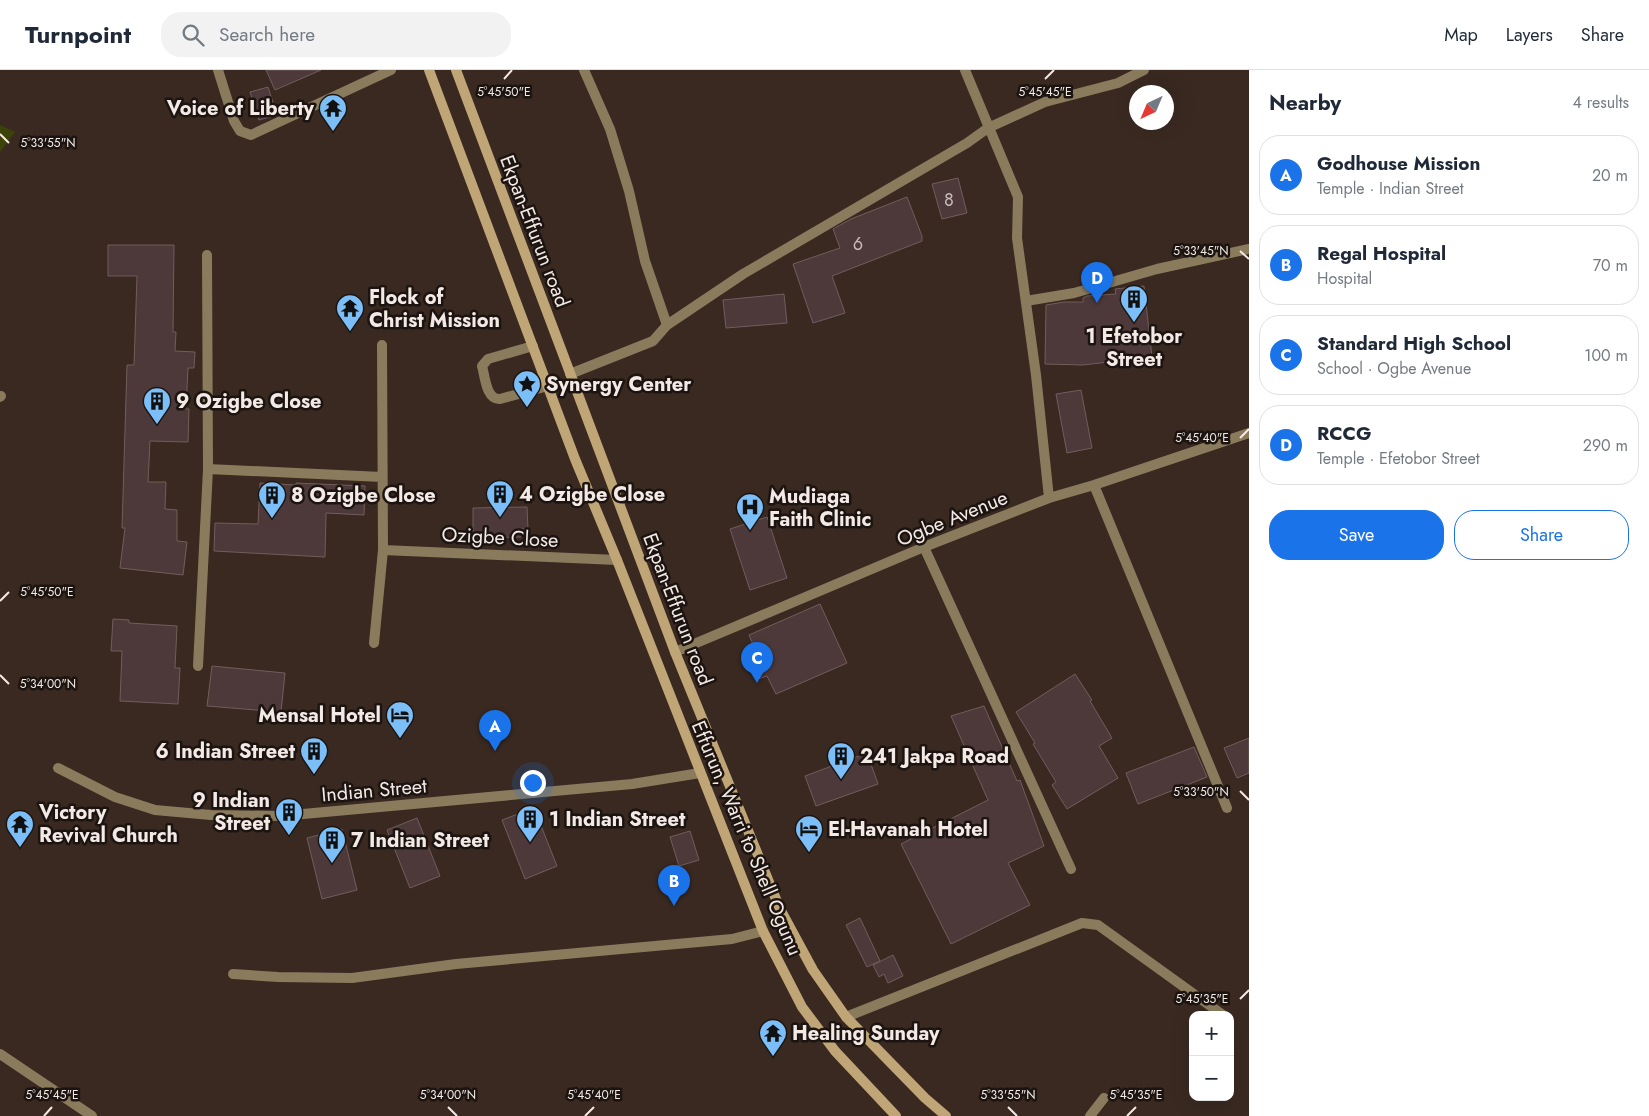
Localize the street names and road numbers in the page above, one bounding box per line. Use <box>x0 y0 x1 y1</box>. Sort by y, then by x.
street label: Ekpan-Effurun road <box>492 151 577 311</box>
street label: Ogbe Avenue <box>892 483 1012 554</box>
street label: Ozigbe Close <box>441 520 559 555</box>
street label: Ekpan-Effurun road <box>635 529 720 689</box>
street label: Effurun, Warri to Shell Ogunu <box>684 716 809 960</box>
street label: Indian Street <box>320 771 428 810</box>

